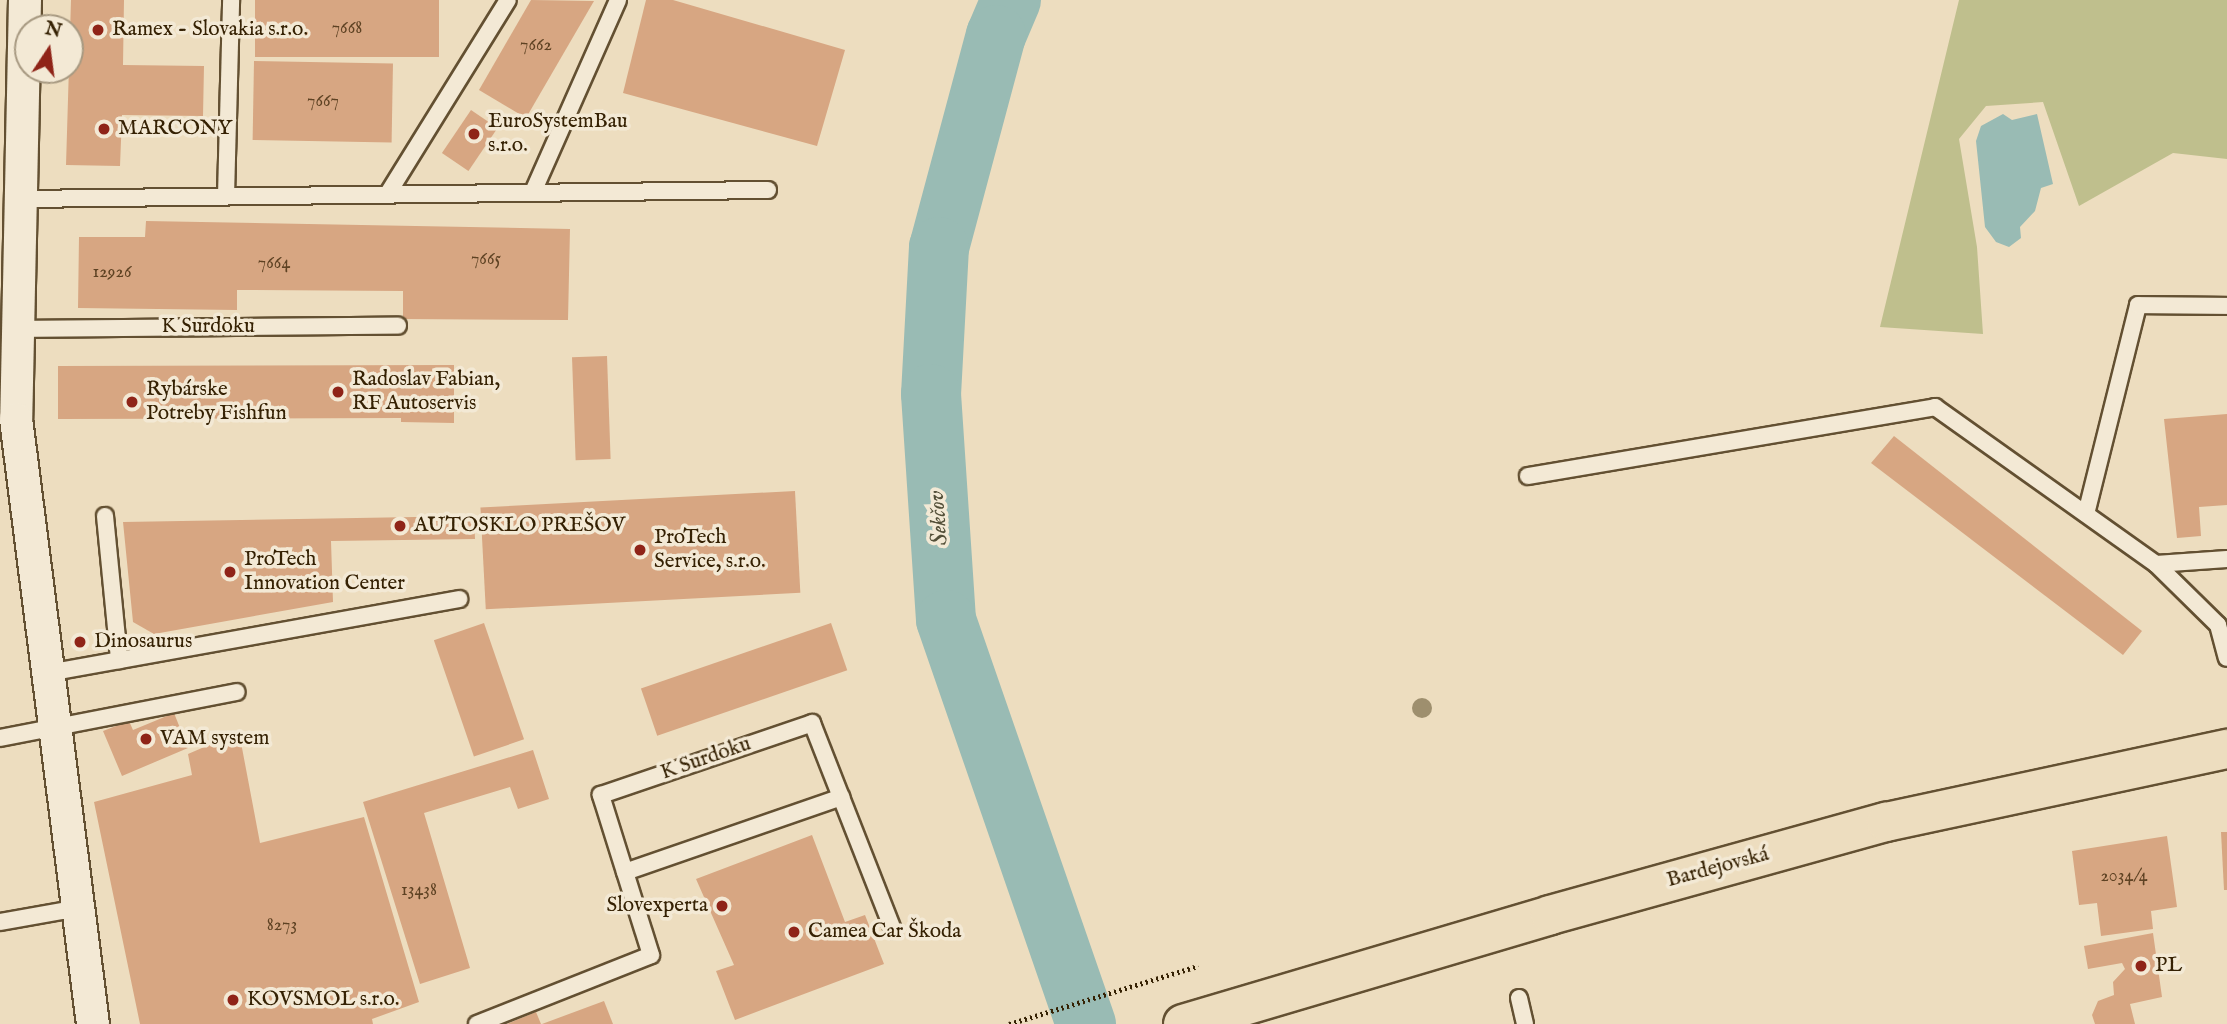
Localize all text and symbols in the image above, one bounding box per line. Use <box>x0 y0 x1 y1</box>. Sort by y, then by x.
north arrow <box>14 14 84 84</box>
text: N <box>43 17 64 44</box>
place label: Ramex - Slovakia s.r.o. <box>112 17 308 43</box>
house number: 7668 <box>332 18 362 40</box>
marker: Ramex - Slovakia s.r.o. <box>90 22 106 38</box>
house number: 7662 <box>520 35 552 57</box>
house number: 7667 <box>307 91 339 113</box>
place label: EuroSystemBau s.r.o. <box>488 109 628 159</box>
place label: MARCONY <box>118 116 232 142</box>
marker: MARCONY <box>96 121 112 137</box>
marker: EuroSystemBau s.r.o. <box>466 126 482 142</box>
house number: 7665 <box>471 249 501 271</box>
house number: 7664 <box>258 253 290 275</box>
house number: 12926 <box>92 262 132 284</box>
street label: K Surdoku <box>161 314 255 340</box>
place label: Radoslav Fabian, RF Autoservis <box>352 367 500 417</box>
place label: Rybárske Potreby Fishfun <box>146 377 287 427</box>
marker: Radoslav Fabian, RF Autoservis <box>330 384 346 400</box>
marker: Rybárske Potreby Fishfun <box>124 394 140 410</box>
water label: Sekčov <box>923 490 955 546</box>
place label: AUTOSKLO PREŠOV <box>414 513 625 539</box>
marker: AUTOSKLO PREŠOV <box>392 518 408 534</box>
place label: ProTech Service, s.r.o. <box>654 525 766 575</box>
marker: ProTech Service, s.r.o. <box>632 542 648 558</box>
place label: ProTech Innovation Center <box>244 547 405 597</box>
marker: ProTech Innovation Center <box>222 564 238 580</box>
place label: Dinosaurus <box>94 629 192 655</box>
marker: Dinosaurus <box>72 634 88 650</box>
place label: VAM system <box>160 726 269 752</box>
marker: VAM system <box>138 731 154 747</box>
street label: K Surdoku <box>658 732 754 786</box>
street label: Bardejovská <box>1664 842 1772 894</box>
house number: 2034/4 <box>2100 866 2148 888</box>
house number: 13438 <box>401 880 437 902</box>
place label: Slovexperta <box>606 893 708 919</box>
marker: Slovexperta <box>714 898 730 914</box>
house number: 8273 <box>267 915 297 937</box>
place label: Camea Car Škoda <box>808 919 961 945</box>
marker: Camea Car Škoda <box>786 924 802 940</box>
place label: PL <box>2155 953 2182 979</box>
marker: PL <box>2133 958 2149 974</box>
place label: KOVSMOL s.r.o. <box>247 987 399 1013</box>
marker: KOVSMOL s.r.o. <box>225 992 241 1008</box>

